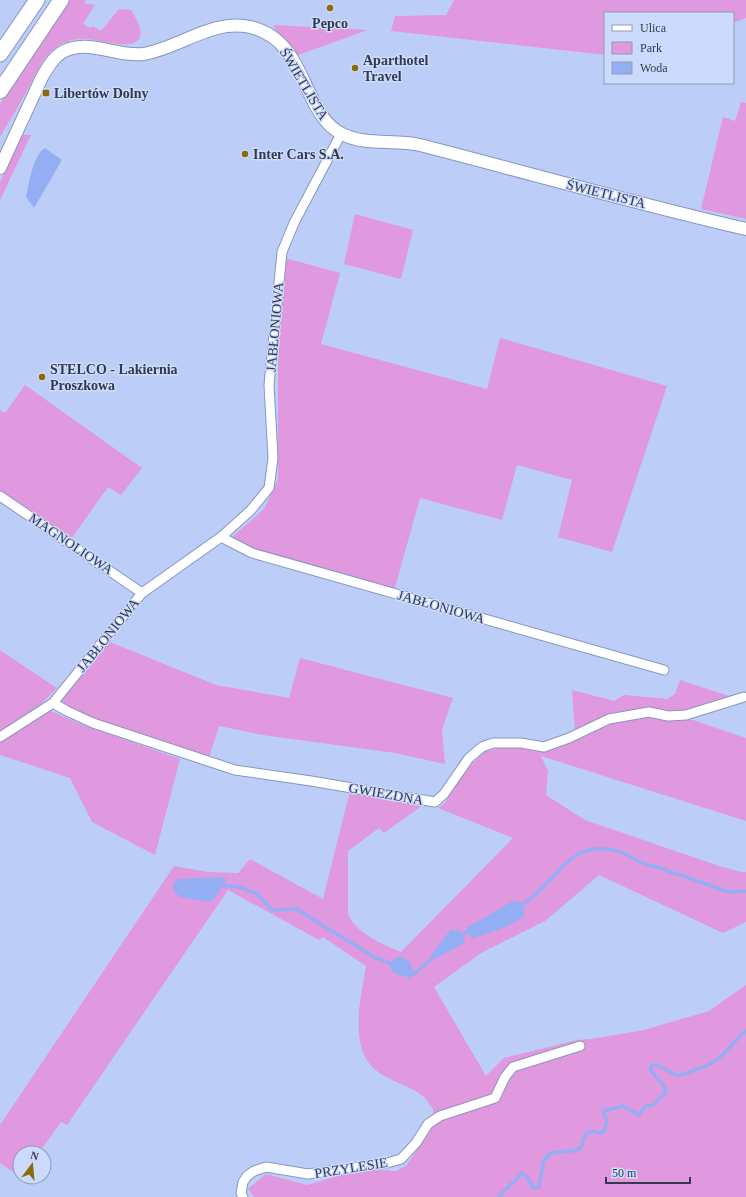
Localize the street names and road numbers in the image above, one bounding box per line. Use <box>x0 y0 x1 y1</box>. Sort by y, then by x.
street label: ŚWIETLISTA <box>277 45 333 123</box>
street label: ŚWIETLISTA <box>565 176 648 211</box>
street label: JABŁONIOWA <box>264 281 286 373</box>
street label: MAGNOLIOWA <box>26 510 117 578</box>
street label: JABŁONIOWA <box>396 587 487 627</box>
street label: JABŁONIOWA <box>74 595 143 675</box>
street label: GWIEZDNA <box>348 780 425 808</box>
street label: PRZYLESIE <box>313 1155 389 1181</box>

